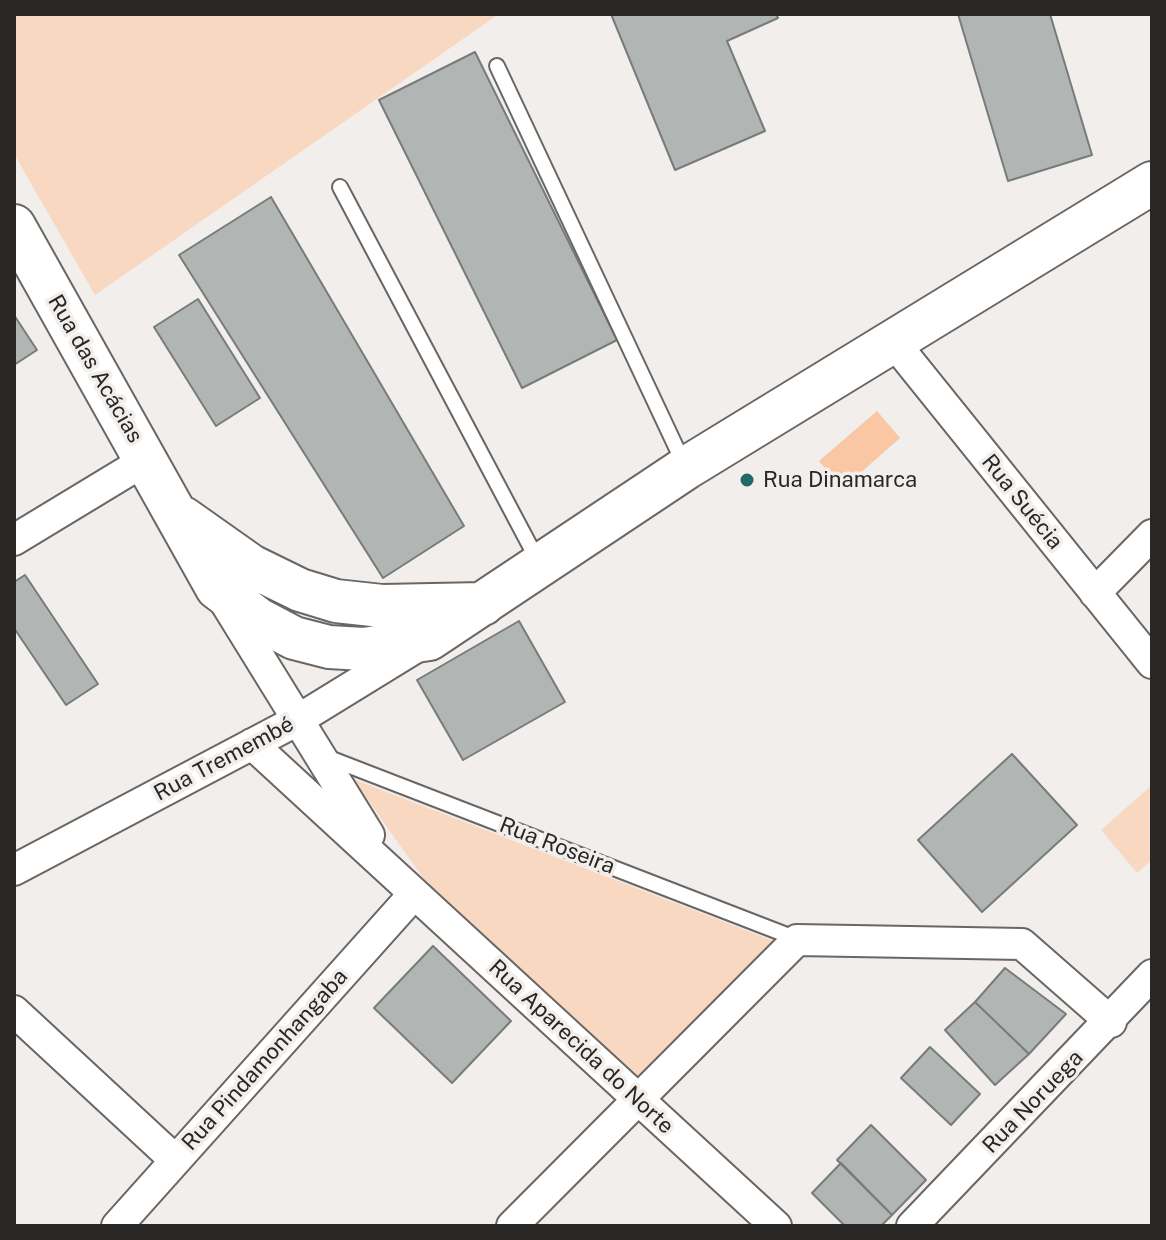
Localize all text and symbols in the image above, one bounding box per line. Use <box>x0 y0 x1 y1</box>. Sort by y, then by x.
street label: Rua das Acácias <box>42 290 148 448</box>
street label: Rua Suécia <box>976 449 1068 555</box>
place label: Rua Dinamarca <box>763 467 917 493</box>
marker: Rua Dinamarca <box>738 471 756 489</box>
street label: Rua Tremembé <box>150 711 298 807</box>
street label: Rua Roseira <box>496 812 618 880</box>
street label: Rua Aparecida do Norte <box>483 954 679 1140</box>
street label: Rua Pindamonhangaba <box>177 964 353 1156</box>
street label: Rua Noruega <box>977 1045 1089 1159</box>

